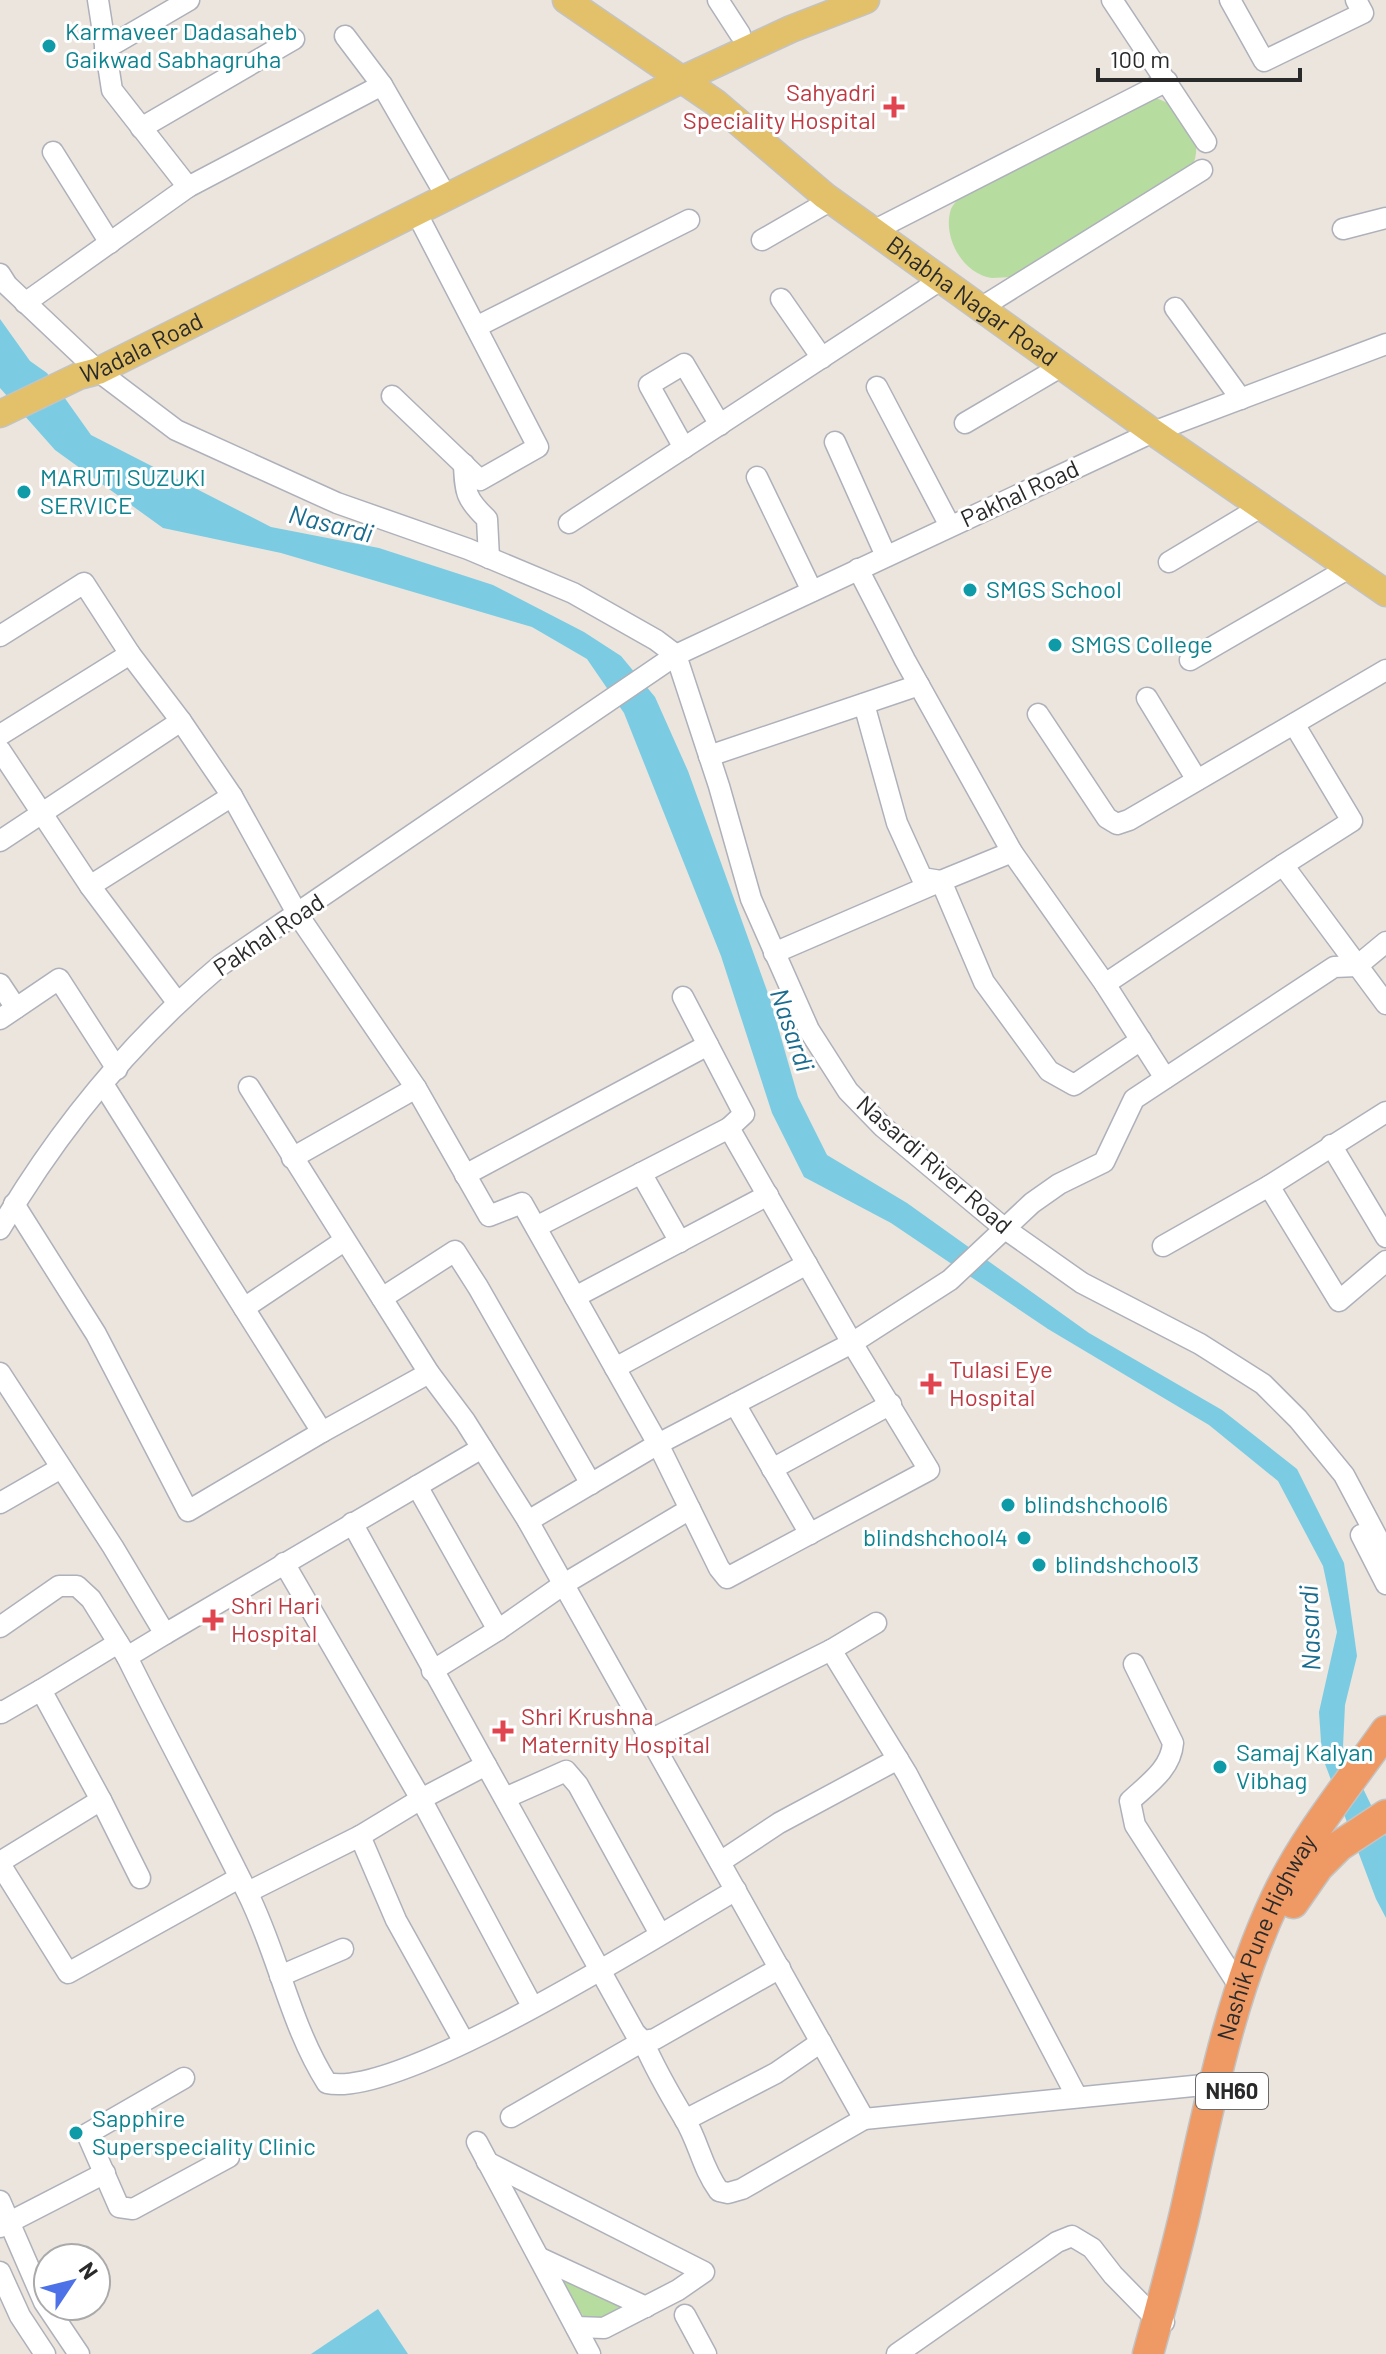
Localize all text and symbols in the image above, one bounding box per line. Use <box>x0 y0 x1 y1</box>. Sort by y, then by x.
place label: Karmaveer Dadasaheb Gaikwad Sabhagruha <box>65 16 298 73</box>
scale bar <box>1098 32 1300 82</box>
marker: Karmaveer Dadasaheb Gaikwad Sabhagruha <box>40 37 58 55</box>
text: 100 m <box>1110 44 1170 73</box>
place label: Sahyadri Speciality Hospital <box>683 77 876 134</box>
marker: Sahyadri Speciality Hospital <box>883 96 905 118</box>
street label: Bhabha Nagar Road <box>881 229 1064 372</box>
street label: Wadala Road <box>77 305 207 388</box>
street label: Pakhal Road <box>956 453 1083 533</box>
place label: MARUTI SUZUKI SERVICE <box>40 462 206 519</box>
marker: MARUTI SUZUKI SERVICE <box>15 483 33 501</box>
water label: Nasardi <box>286 497 377 548</box>
place label: SMGS School <box>986 574 1122 603</box>
marker: SMGS School <box>961 581 979 599</box>
place label: SMGS College <box>1071 629 1213 658</box>
marker: SMGS College <box>1046 636 1064 654</box>
street label: Pakhal Road <box>207 886 329 981</box>
water label: Nasardi <box>765 984 822 1076</box>
street label: Nasardi River Road <box>851 1089 1019 1239</box>
place label: Tulasi Eye Hospital <box>949 1354 1053 1411</box>
marker: Tulasi Eye Hospital <box>920 1373 942 1395</box>
place label: blindshchool6 <box>1024 1489 1168 1518</box>
marker: blindshchool6 <box>999 1496 1017 1514</box>
place label: blindshchool4 <box>863 1522 1008 1551</box>
marker: blindshchool4 <box>1015 1529 1033 1547</box>
place label: blindshchool3 <box>1055 1549 1199 1578</box>
marker: blindshchool3 <box>1030 1556 1048 1574</box>
water label: Nasardi <box>1291 1584 1325 1672</box>
place label: Shri Hari Hospital <box>231 1590 320 1647</box>
marker: Shri Hari Hospital <box>202 1609 224 1631</box>
place label: Shri Krushna Maternity Hospital <box>521 1701 710 1758</box>
marker: Shri Krushna Maternity Hospital <box>492 1720 514 1742</box>
place label: Samaj Kalyan Vibhag <box>1236 1737 1373 1794</box>
marker: Samaj Kalyan Vibhag <box>1211 1758 1229 1776</box>
street label: Nashik Pune Highway <box>1210 1828 1321 2043</box>
road number: NH60 <box>1196 2073 1268 2109</box>
place label: Sapphire Superspeciality Clinic <box>92 2103 316 2160</box>
marker: Sapphire Superspeciality Clinic <box>67 2124 85 2142</box>
north arrow <box>32 2242 112 2322</box>
text: N <box>74 2257 104 2283</box>

